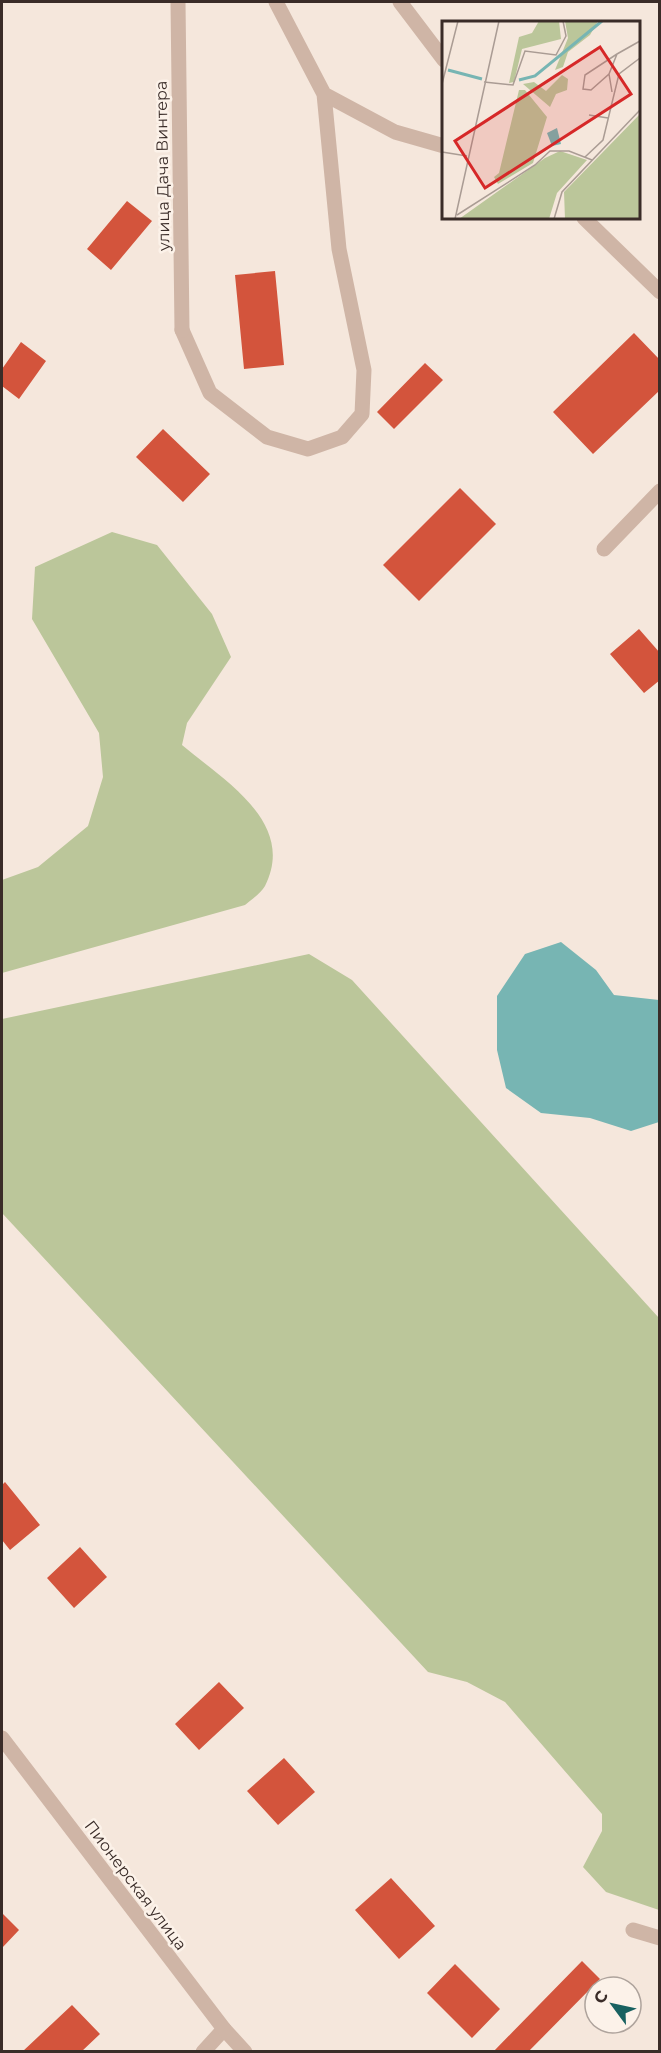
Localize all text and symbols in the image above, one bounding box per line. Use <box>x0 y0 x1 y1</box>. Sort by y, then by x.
inset map <box>442 21 640 219</box>
street label: улица Дача Винтера <box>152 81 174 252</box>
street label: Пионерская улица <box>81 1817 191 1954</box>
north arrow <box>583 1975 643 2035</box>
text: С <box>590 1987 612 2007</box>

